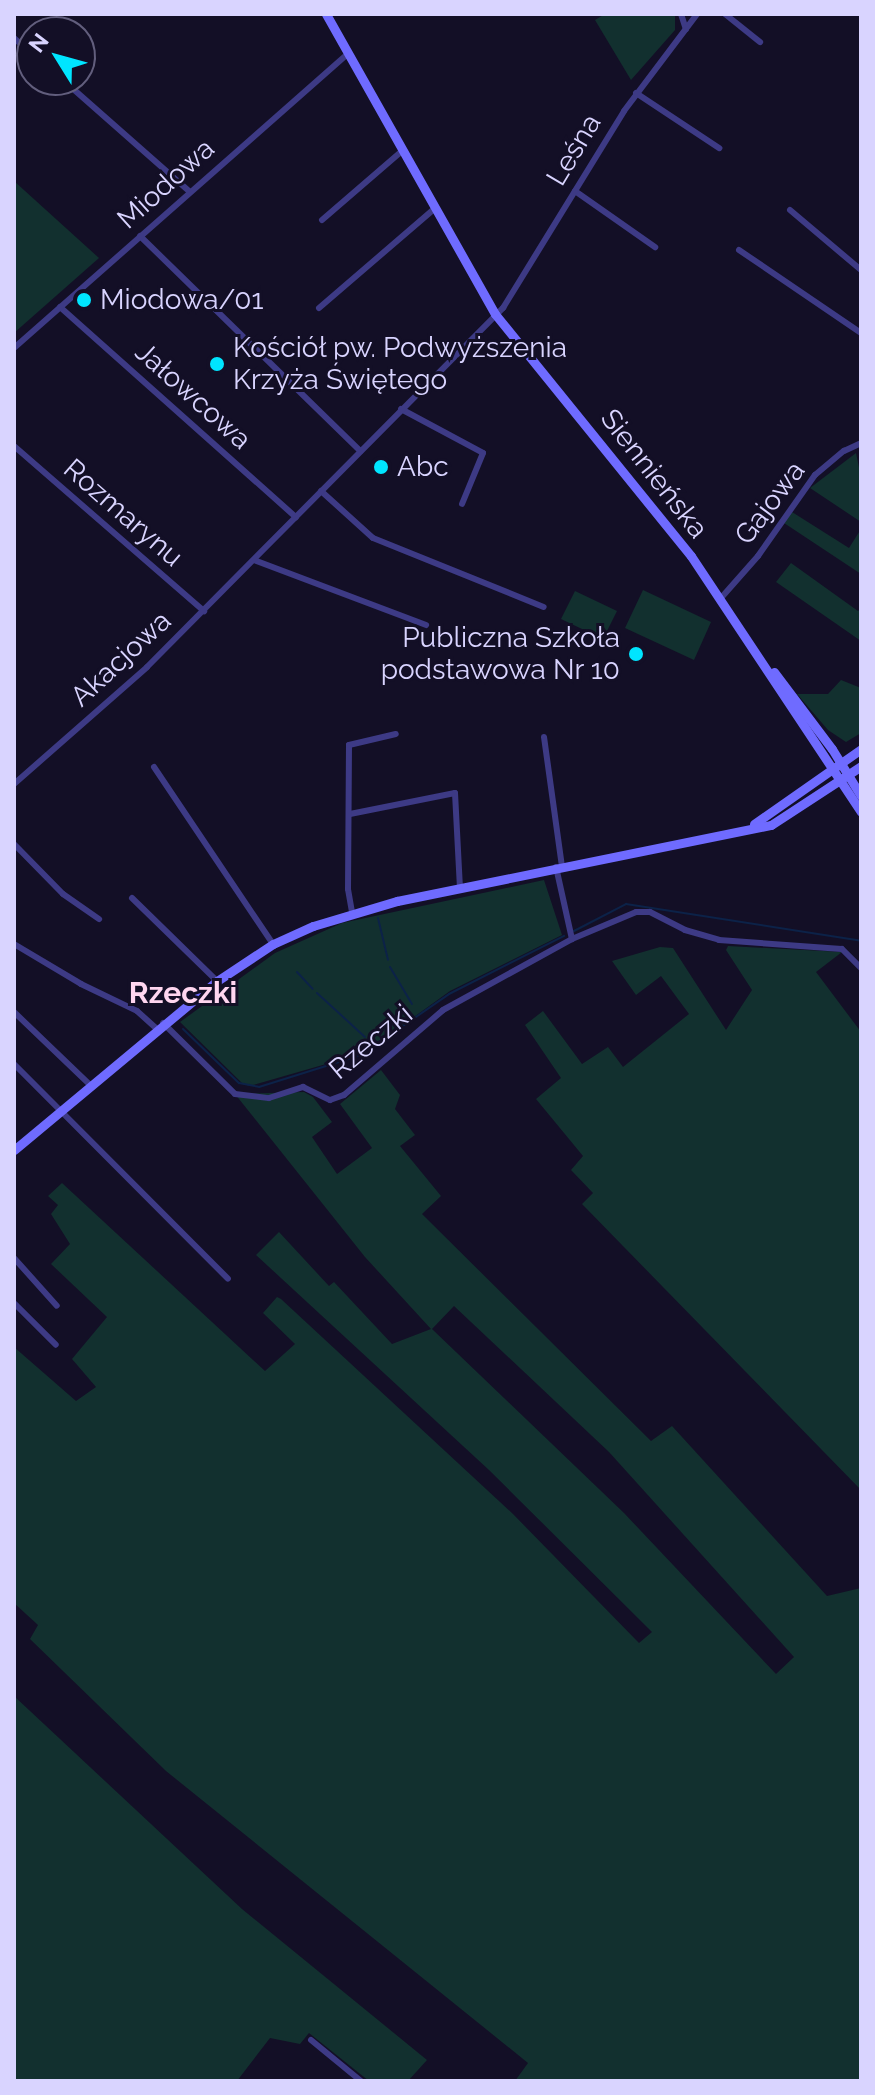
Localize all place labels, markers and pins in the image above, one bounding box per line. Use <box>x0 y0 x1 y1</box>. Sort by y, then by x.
place label: Miodowa/01 <box>100 283 263 317</box>
marker: Miodowa/01 <box>75 291 93 309</box>
place label: Kościół pw. Podwyższenia Krzyża Świętego <box>233 331 568 397</box>
marker: Kościół pw. Podwyższenia Krzyża Świętego <box>208 355 226 373</box>
place label: Abc <box>397 450 449 484</box>
marker: Abc <box>372 458 390 476</box>
place label: Publiczna Szkoła podstawowa Nr 10 <box>380 621 620 687</box>
marker: Publiczna Szkoła podstawowa Nr 10 <box>627 645 645 663</box>

